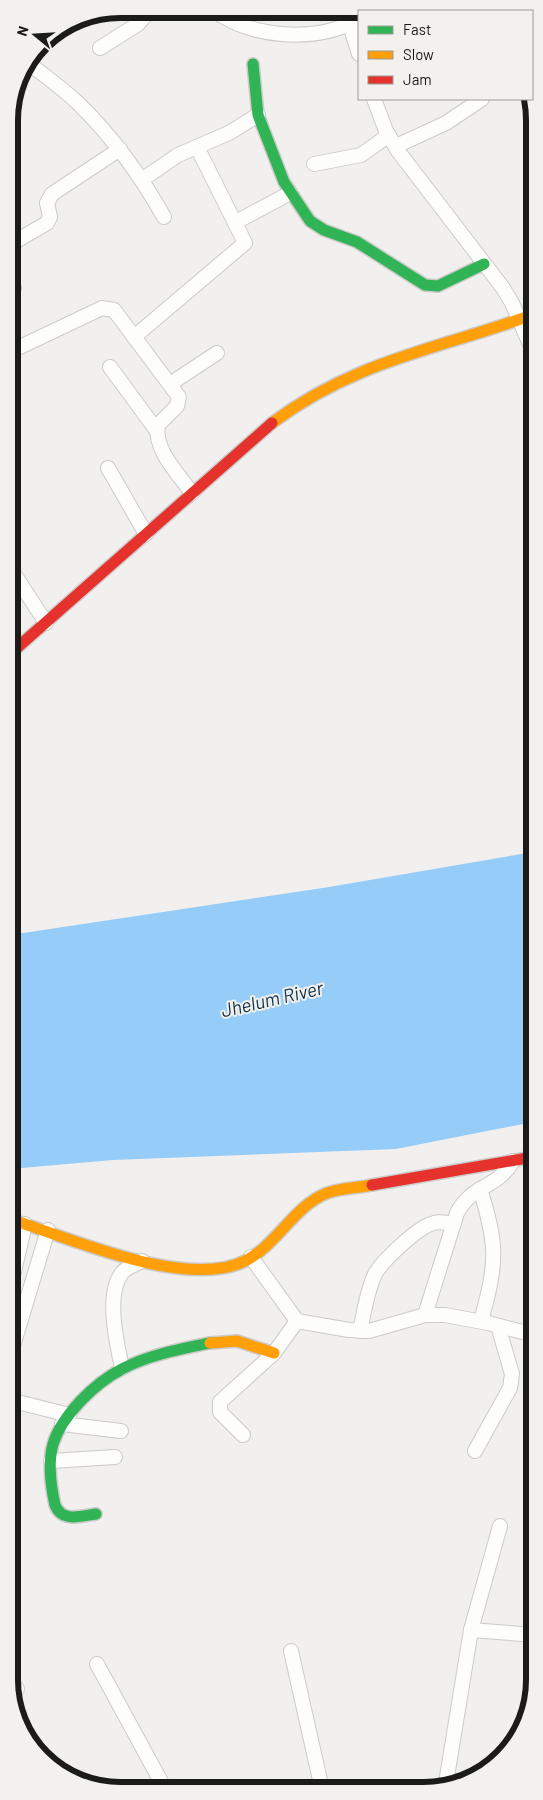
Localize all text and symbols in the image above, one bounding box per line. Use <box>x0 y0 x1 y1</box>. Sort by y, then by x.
north arrow <box>10 10 60 60</box>
legend <box>358 10 533 100</box>
text: Fast <box>403 20 431 38</box>
text: N <box>13 24 32 38</box>
text: Slow <box>403 45 434 63</box>
text: Jam <box>403 70 432 88</box>
water label: Jhelum River <box>218 975 327 1021</box>

